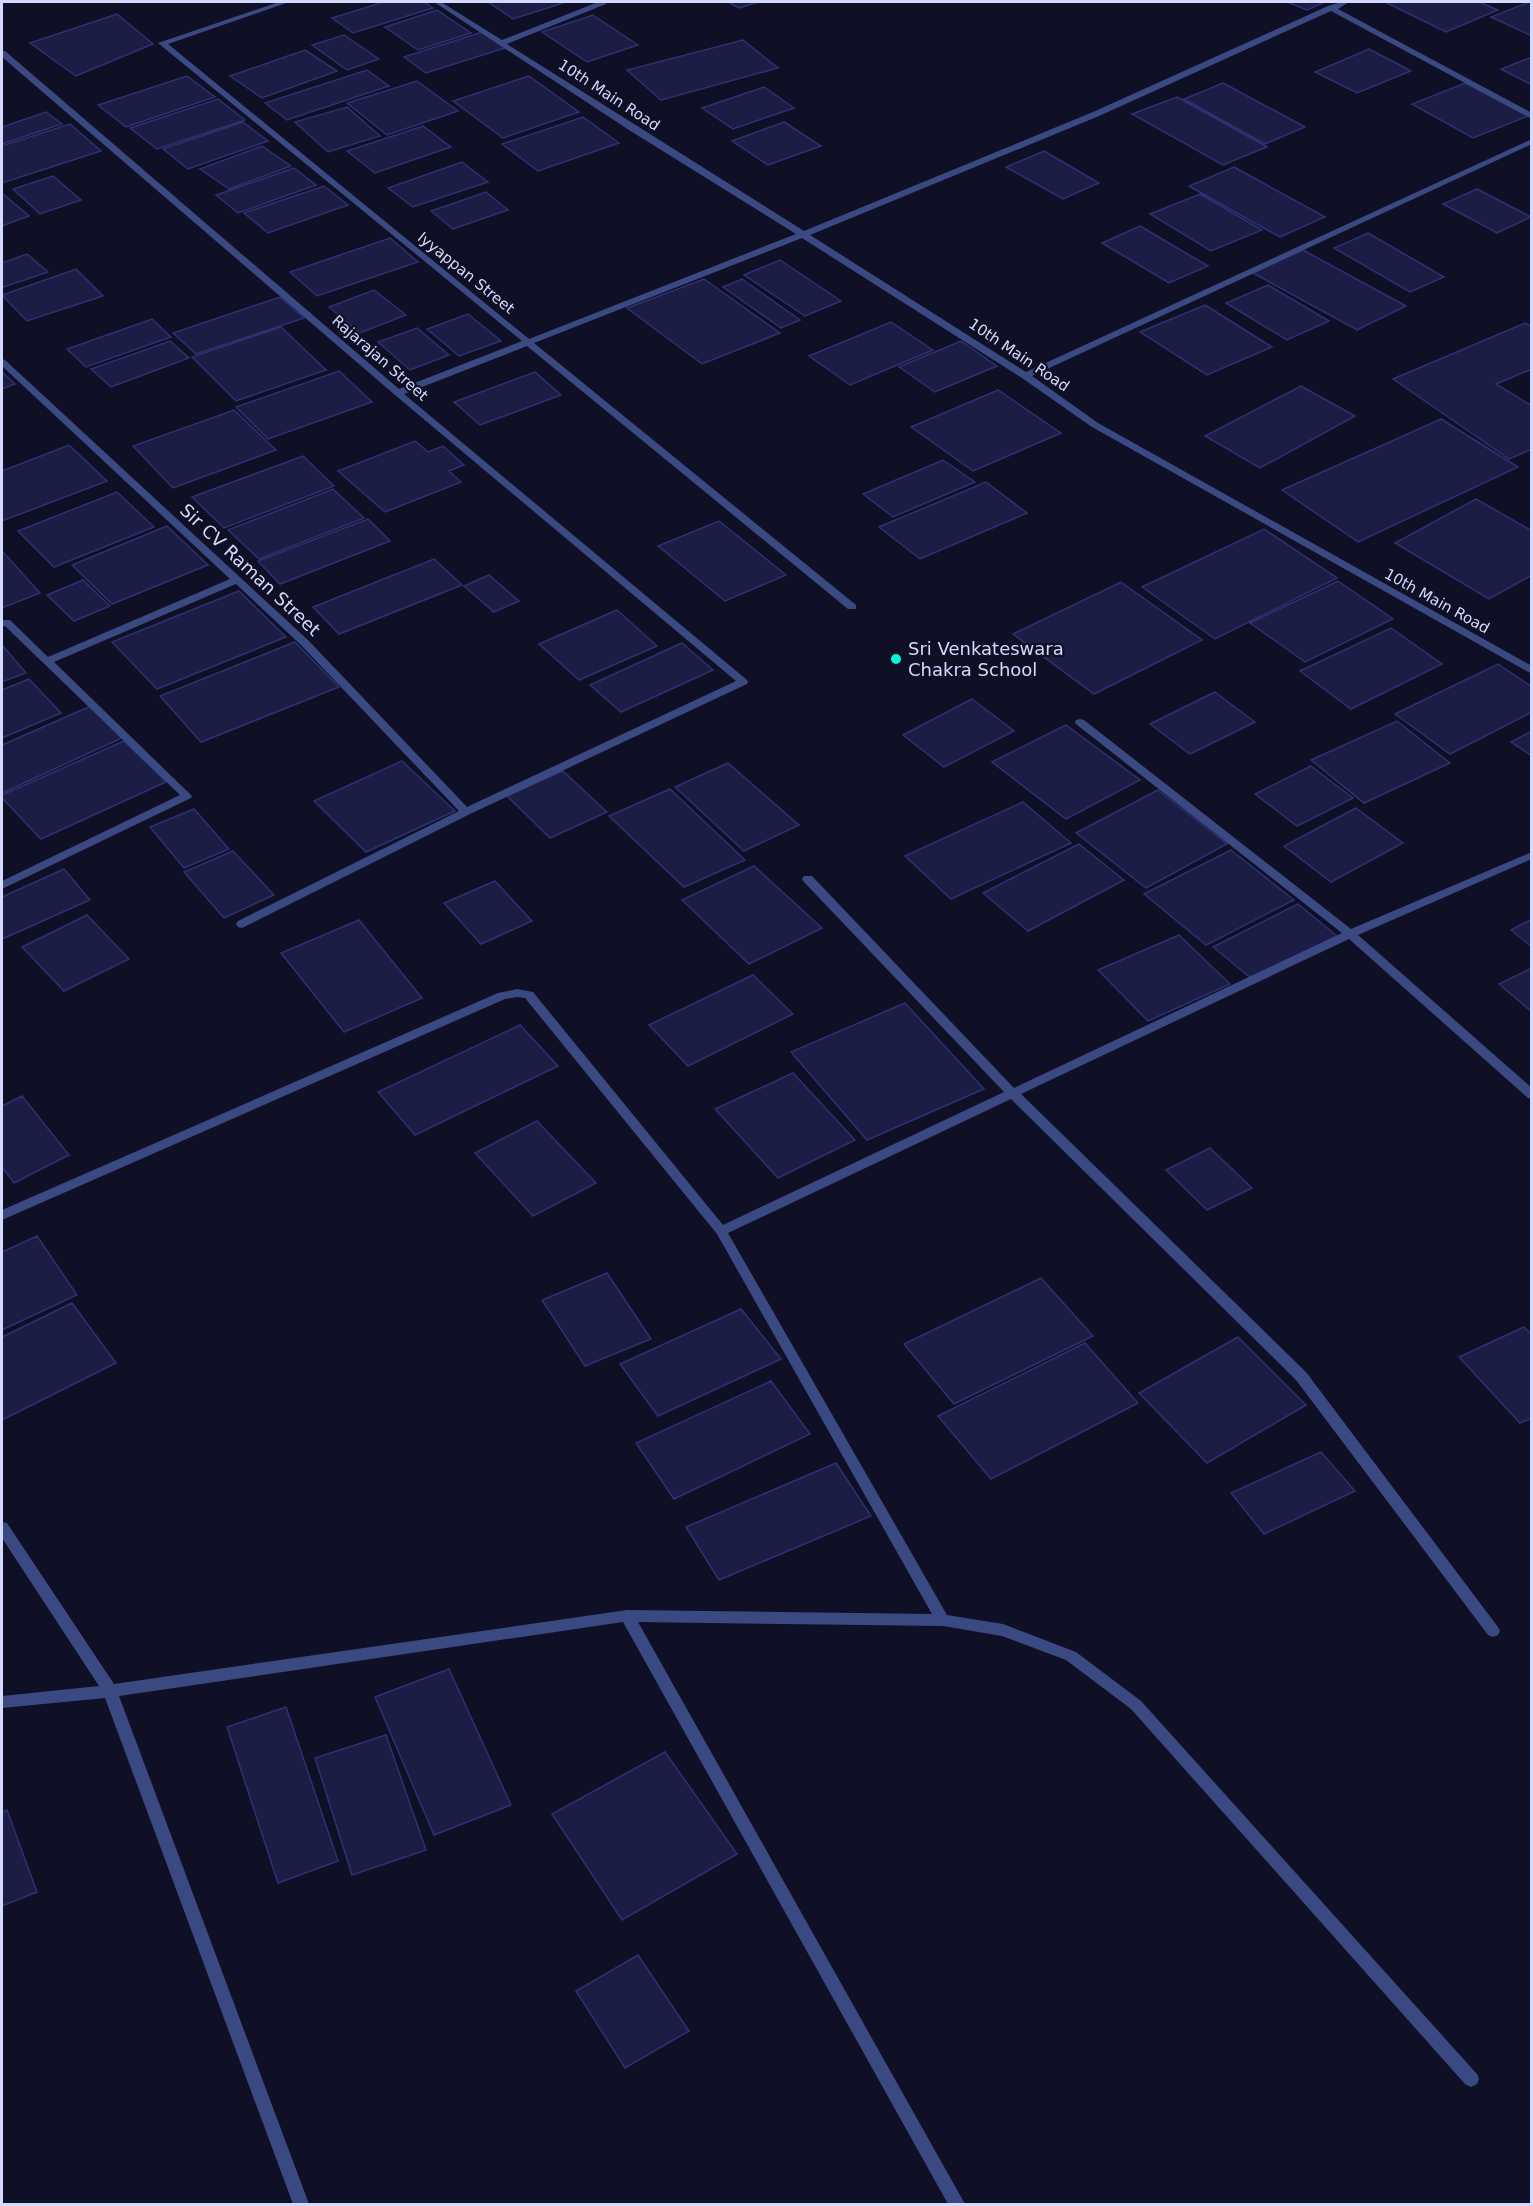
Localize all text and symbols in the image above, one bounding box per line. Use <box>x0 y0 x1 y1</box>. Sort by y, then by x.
street label: 10th Main Road <box>555 55 663 135</box>
street label: Iyyappan Street <box>414 228 518 318</box>
street label: Rajarajan Street <box>328 311 432 405</box>
street label: 10th Main Road <box>965 315 1073 395</box>
street label: Sir CV Raman Street <box>176 499 325 640</box>
street label: 10th Main Road <box>1381 565 1493 637</box>
place label: Sri Venkateswara Chakra School <box>908 638 1064 680</box>
marker: Sri Venkateswara Chakra School <box>889 652 903 666</box>

